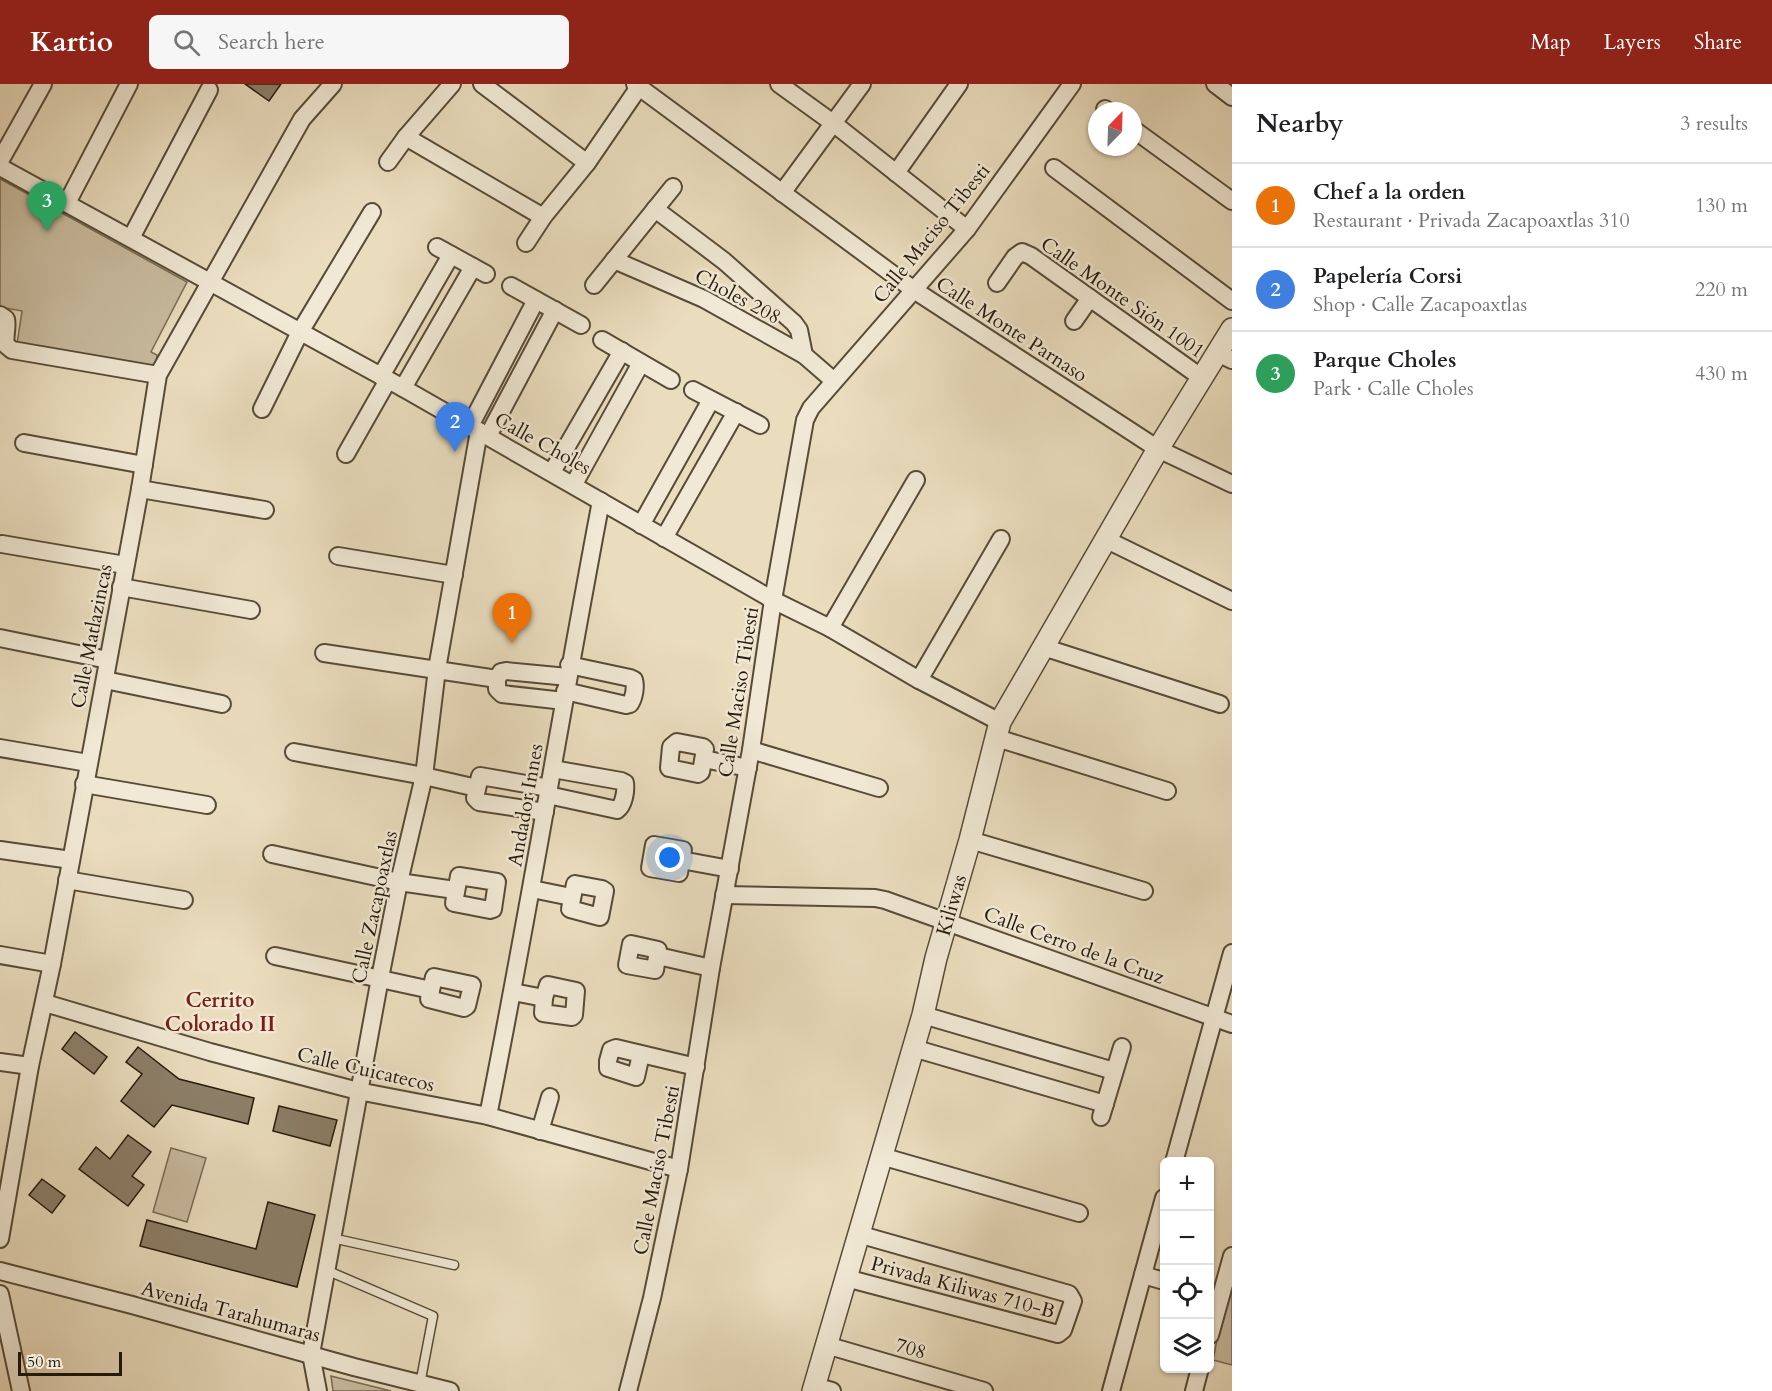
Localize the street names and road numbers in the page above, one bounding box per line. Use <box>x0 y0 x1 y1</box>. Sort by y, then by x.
street label: Calle Maciso Tibesti <box>867 158 996 309</box>
street label: Calle Monte Sión 1001 <box>1035 231 1210 364</box>
street label: Choles 208 <box>690 262 786 330</box>
street label: Calle Monte Parnaso <box>931 270 1093 389</box>
street label: Calle Choles <box>490 406 596 481</box>
street label: Calle Matlazincas <box>64 562 119 711</box>
street label: Calle Maciso Tibesti <box>712 604 765 779</box>
street label: Andador Innes <box>501 742 550 869</box>
street label: Calle Zacapoaxtlas <box>345 828 404 986</box>
street label: Kiliwas <box>930 871 973 939</box>
street label: Calle Cerro de la Cruz <box>980 900 1168 991</box>
street label: Calle Cuicatecos <box>295 1041 437 1098</box>
street label: Calle Maciso Tibesti <box>627 1083 686 1257</box>
street label: Privada Kiliwas 710-B <box>868 1250 1058 1325</box>
street label: Avenida Tarahumaras <box>138 1275 323 1348</box>
street label: 708 <box>892 1331 929 1366</box>

